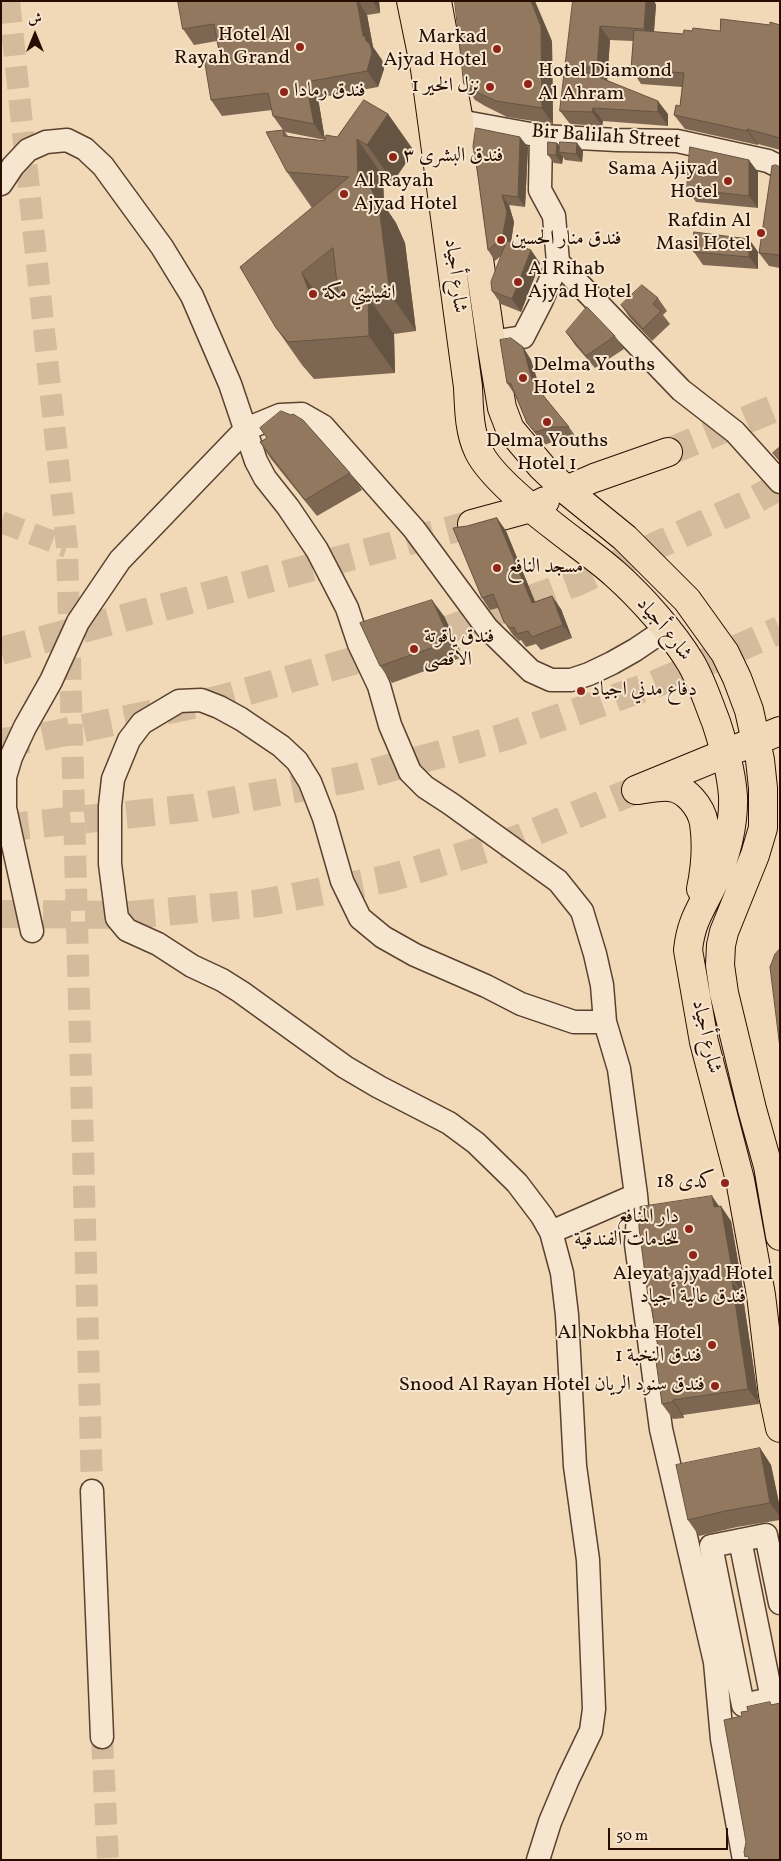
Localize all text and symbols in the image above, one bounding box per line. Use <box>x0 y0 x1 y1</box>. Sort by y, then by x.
north arrow <box>10 10 60 60</box>
text: ش <box>28 10 42 29</box>
place label: Hotel Al Rayah Grand <box>174 24 290 71</box>
place label: Markad Ajyad Hotel <box>383 26 487 73</box>
marker: Hotel Al Rayah Grand <box>294 41 306 53</box>
marker: Markad Ajyad Hotel <box>491 43 503 55</box>
place label: Hotel Diamond Al Ahram <box>538 60 672 107</box>
place label: نزل الخير 1 <box>412 75 480 99</box>
marker: Hotel Diamond Al Ahram <box>522 78 534 90</box>
place label: فندق رمادا <box>294 80 366 104</box>
marker: نزل الخير 1 <box>484 81 496 93</box>
marker: فندق رمادا <box>278 86 290 98</box>
street label: Bir Balilah Street <box>531 121 681 155</box>
place label: فندق البشرى ٣ <box>403 145 503 169</box>
marker: فندق البشرى ٣ <box>387 151 399 163</box>
place label: Sama Ajiyad Hotel <box>608 158 718 205</box>
place label: Al Rayah Ajyad Hotel <box>354 170 458 217</box>
marker: Sama Ajiyad Hotel <box>722 175 734 187</box>
marker: Al Rayah Ajyad Hotel <box>338 188 350 200</box>
place label: Rafdin Al Masi Hotel <box>656 210 751 257</box>
marker: Rafdin Al Masi Hotel <box>755 227 767 239</box>
place label: فندق منار الحسين <box>511 228 622 252</box>
marker: فندق منار الحسين <box>495 234 507 246</box>
street label: شارع أجياد <box>438 237 470 315</box>
place label: Al Rihab Ajyad Hotel <box>528 258 632 305</box>
marker: Al Rihab Ajyad Hotel <box>512 276 524 288</box>
place label: انفينيتي مكة <box>323 282 396 306</box>
marker: انفينيتي مكة <box>307 288 319 300</box>
place label: Delma Youths Hotel 2 <box>533 354 655 401</box>
marker: Delma Youths Hotel 2 <box>517 372 529 384</box>
marker: Delma Youths Hotel 1 <box>541 416 553 428</box>
place label: Delma Youths Hotel 1 <box>486 430 608 477</box>
place label: مسجد النافع <box>507 556 583 580</box>
marker: مسجد النافع <box>491 562 503 574</box>
street label: شارع أجياد <box>630 593 696 667</box>
place label: فندق ياقوتة الاقصى <box>424 626 494 673</box>
marker: فندق ياقوتة الاقصى <box>408 643 420 655</box>
place label: دفاع مدني اجياد <box>591 679 697 703</box>
marker: دفاع مدني اجياد <box>575 685 587 697</box>
street label: شارع أجياد <box>685 998 725 1076</box>
place label: كدى 18 <box>656 1171 715 1195</box>
marker: كدى 18 <box>719 1177 731 1189</box>
place label: دار المنافع للخدمات الفندقية <box>574 1206 679 1253</box>
marker: دار المنافع للخدمات الفندقية <box>683 1223 695 1235</box>
marker: Aleyat ajyad Hotel فندق عالية أجياد <box>687 1249 699 1261</box>
place label: Aleyat ajyad Hotel فندق عالية أجياد <box>613 1263 773 1310</box>
place label: Al Nokbha Hotel 1 فندق النخبة <box>557 1322 702 1369</box>
marker: Al Nokbha Hotel 1 فندق النخبة <box>706 1339 718 1351</box>
place label: Snood Al Rayan Hotel فندق سنود الريان <box>399 1374 705 1398</box>
marker: Snood Al Rayan Hotel فندق سنود الريان <box>709 1380 721 1392</box>
scale bar <box>611 1818 731 1850</box>
text: 50 m <box>616 1826 648 1847</box>

